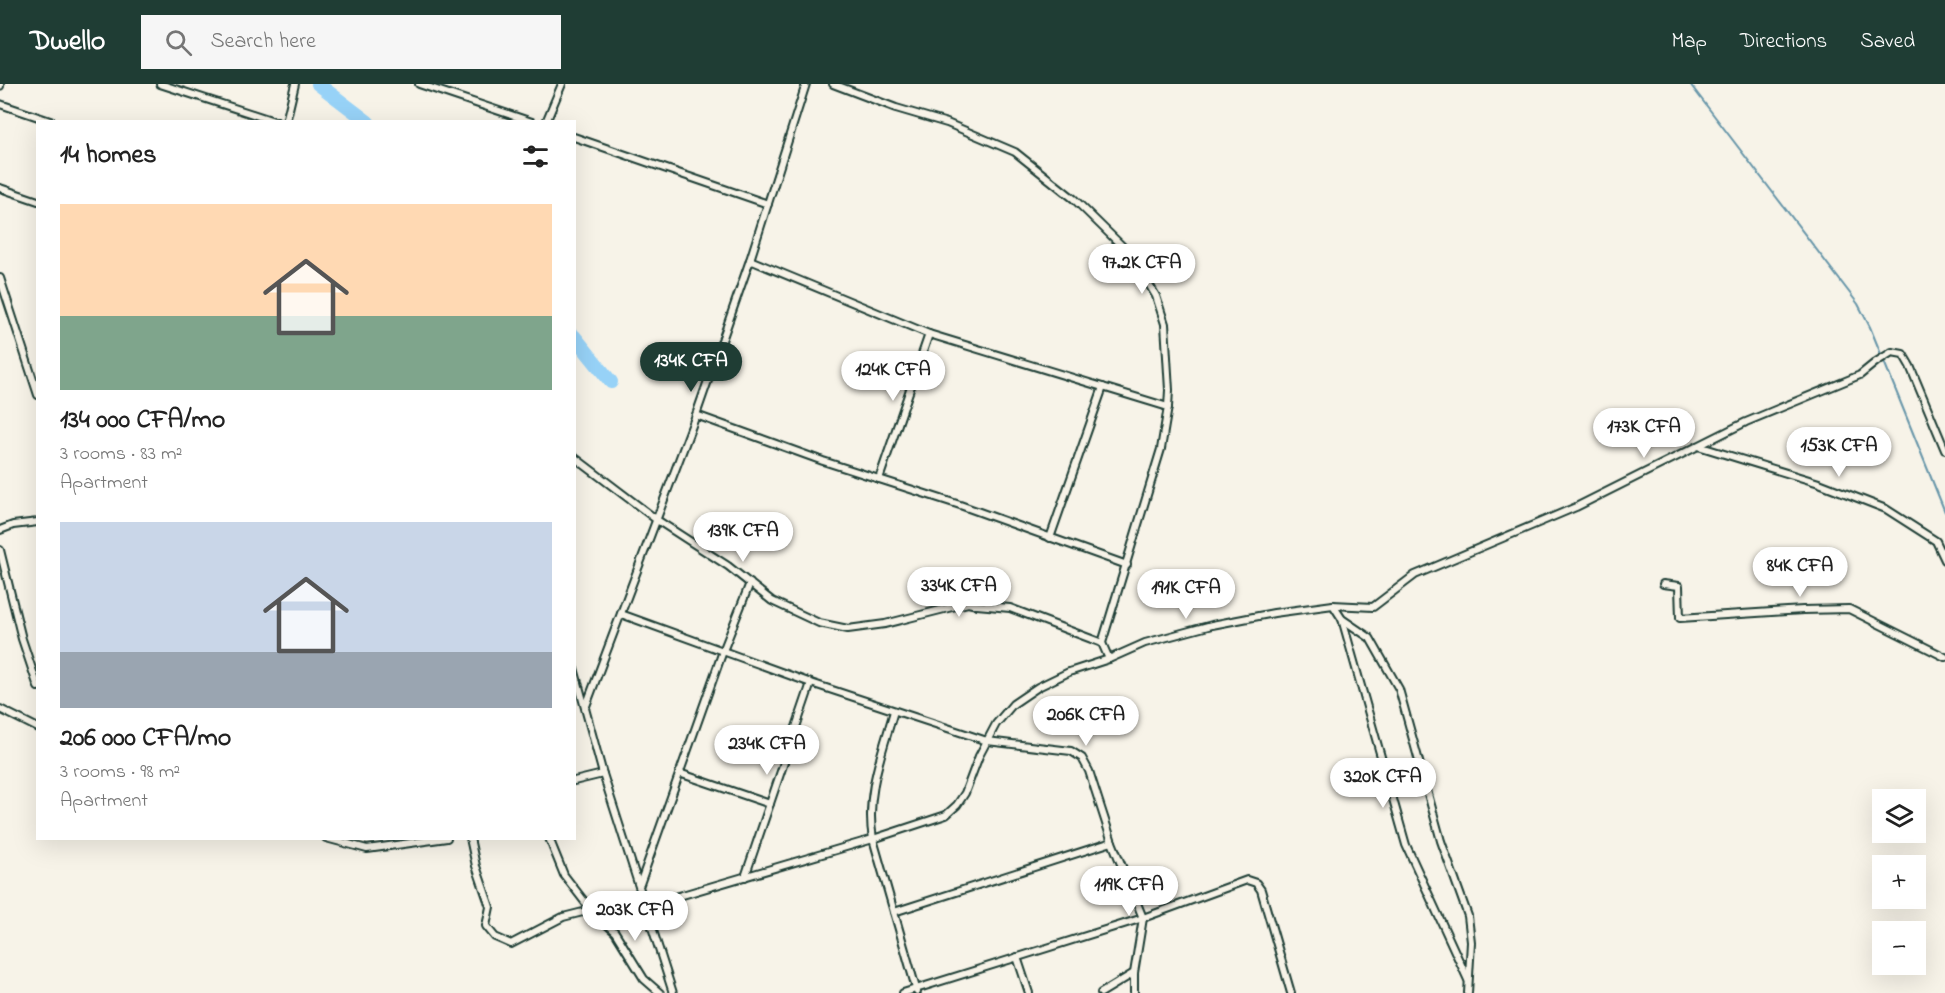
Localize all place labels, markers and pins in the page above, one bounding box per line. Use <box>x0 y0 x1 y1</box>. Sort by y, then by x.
pin: 97.2K CFA <box>1073 244 1211 295</box>
pin: 134K CFA <box>629 342 753 393</box>
pin: 124K CFA <box>831 351 955 402</box>
pin: 173K CFA <box>1582 408 1706 459</box>
pin: 153K CFA <box>1777 427 1901 478</box>
pin: 139K CFA <box>681 512 805 563</box>
pin: 84K CFA <box>1745 547 1855 598</box>
pin: 334K CFA <box>897 567 1021 618</box>
pin: 191K CFA <box>1124 569 1248 620</box>
pin: 206K CFA <box>1024 696 1148 747</box>
pin: 234K CFA <box>705 725 829 776</box>
pin: 320K CFA <box>1321 758 1445 809</box>
pin: 119K CFA <box>1067 866 1191 917</box>
pin: 203K CFA <box>573 891 697 942</box>

